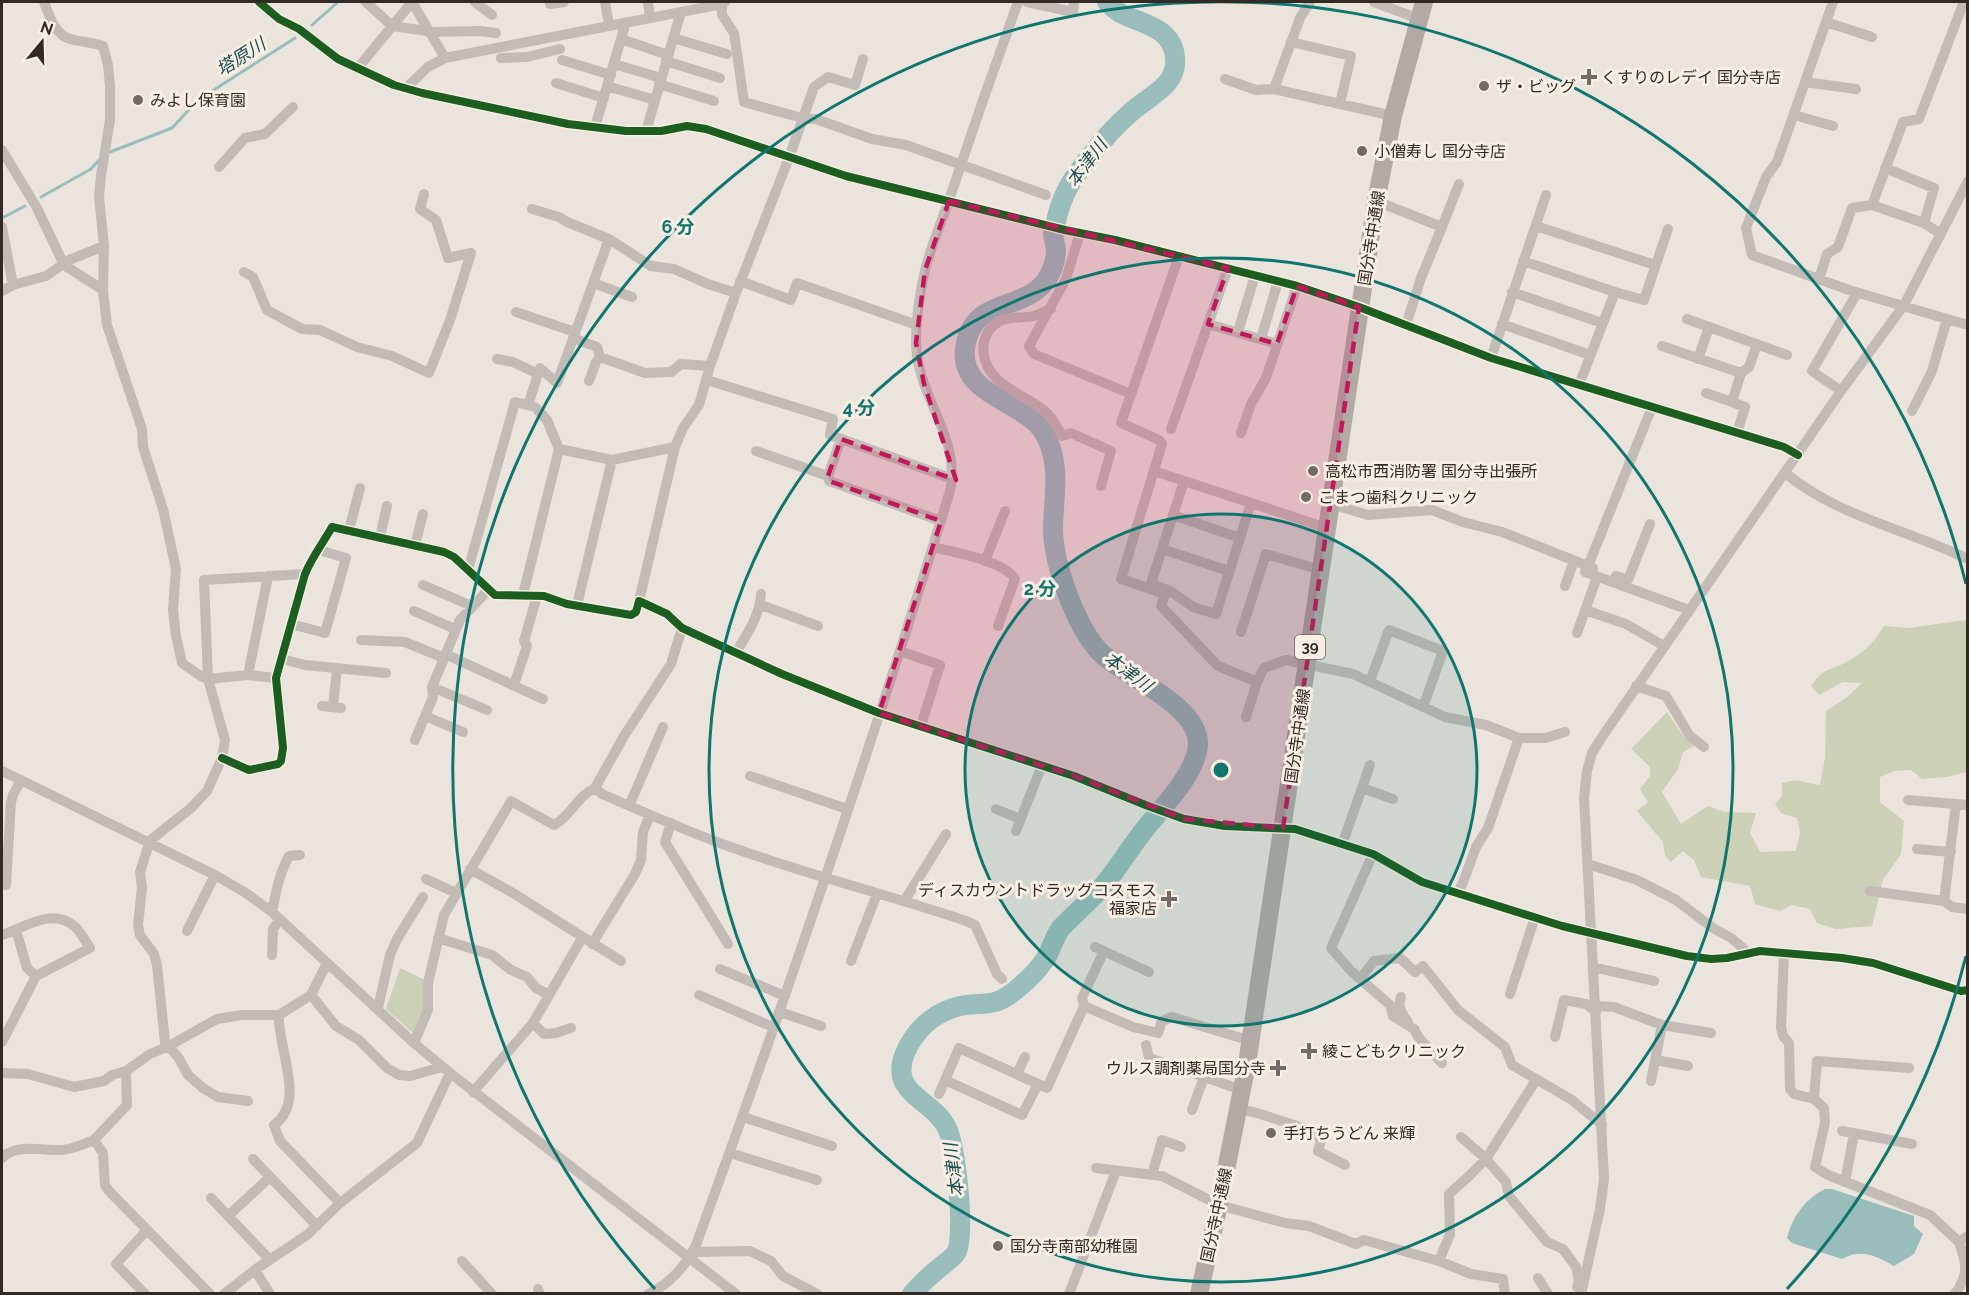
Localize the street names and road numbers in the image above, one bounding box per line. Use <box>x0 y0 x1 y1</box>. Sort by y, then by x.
street label: 国分寺中通線 <box>1355 189 1388 287</box>
road number: 39 <box>1295 635 1325 659</box>
street label: 国分寺中通線 <box>1281 687 1314 785</box>
street label: 国分寺中通線 <box>1197 1166 1236 1264</box>

